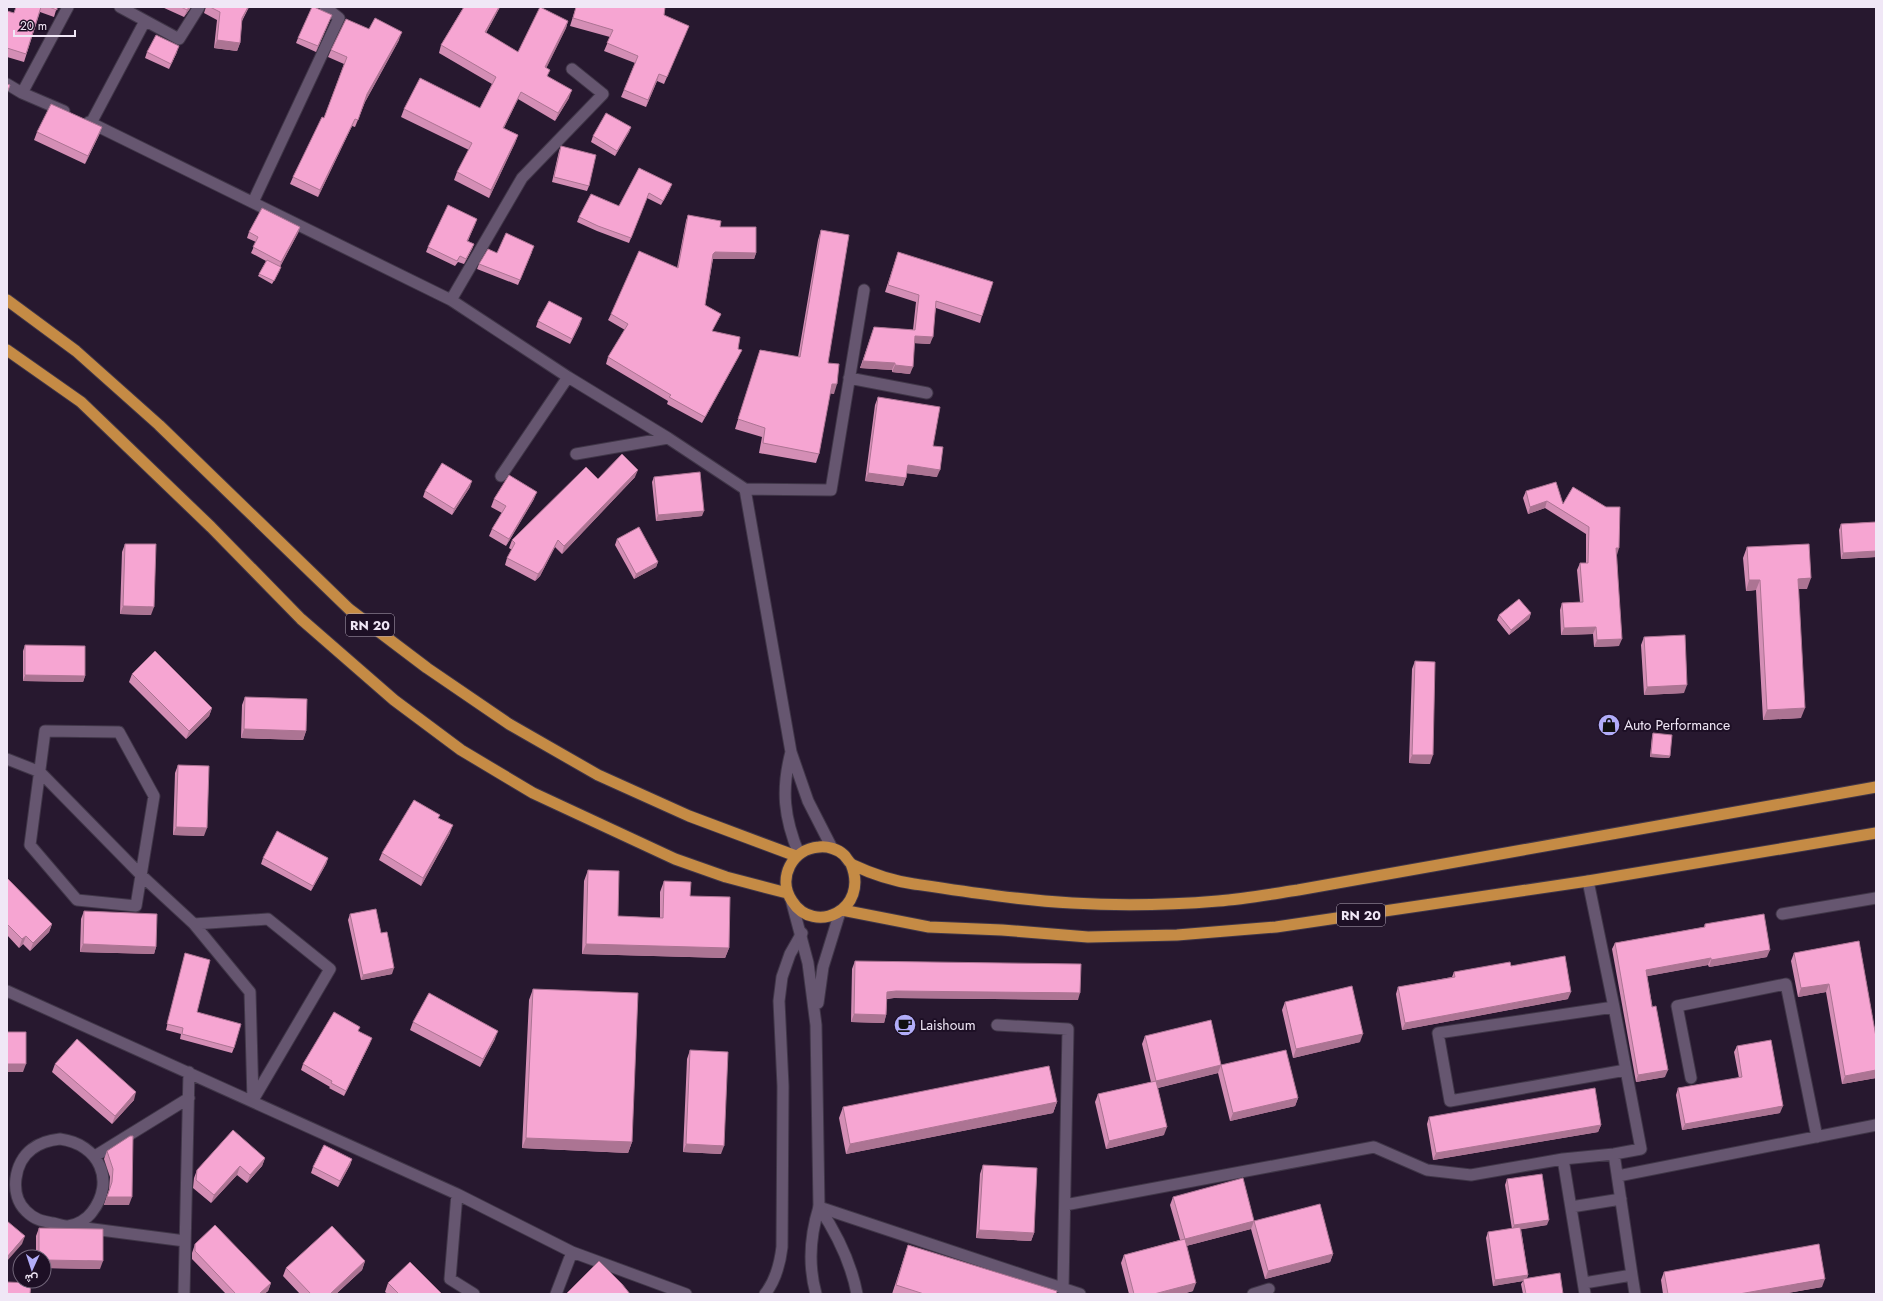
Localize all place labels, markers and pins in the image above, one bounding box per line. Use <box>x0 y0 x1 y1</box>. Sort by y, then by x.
shop icon: Auto Performance <box>1596 712 1622 738</box>
place label: Auto Performance <box>1624 715 1730 735</box>
cafe icon: Laishoum <box>892 1012 918 1038</box>
place label: Laishoum <box>920 1015 976 1035</box>

